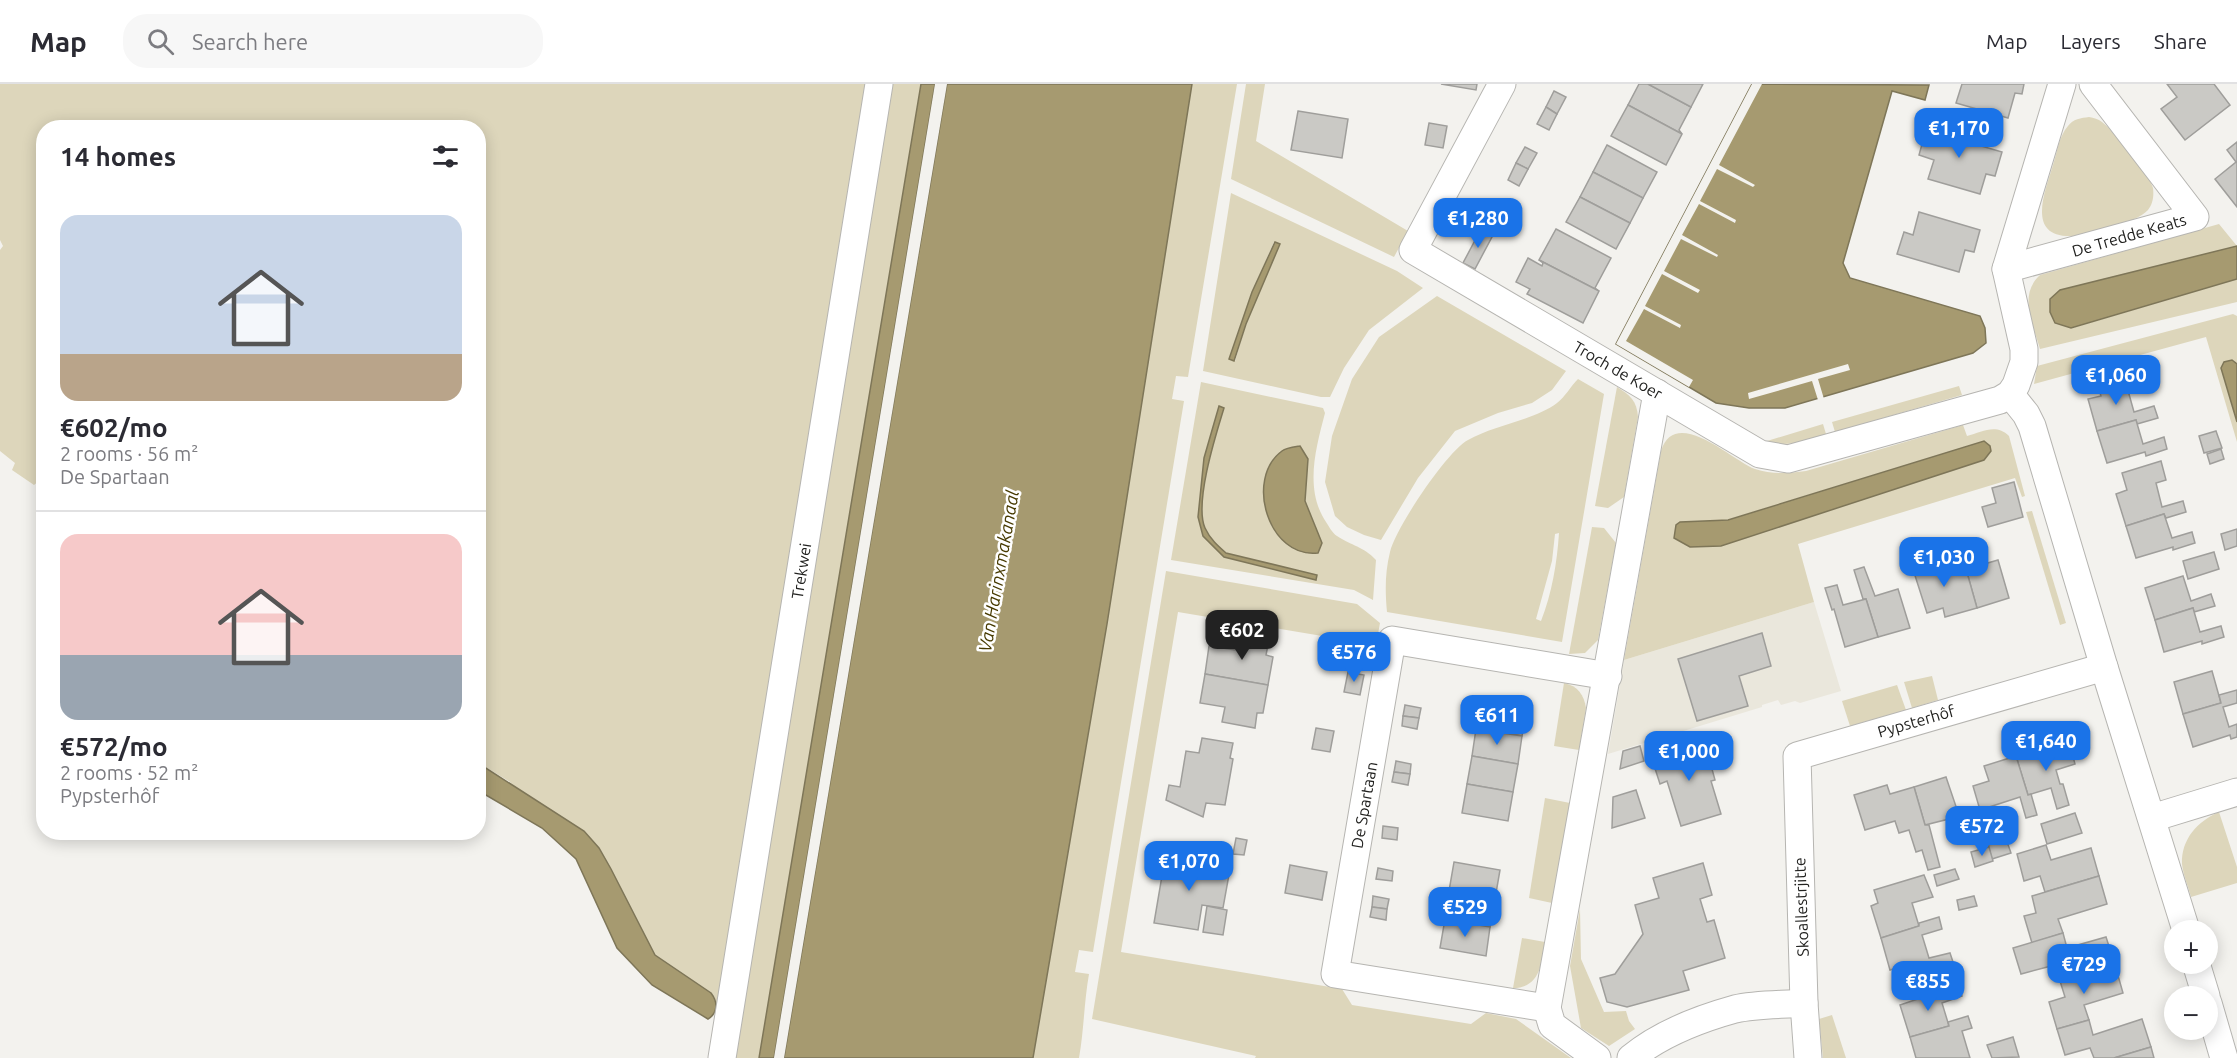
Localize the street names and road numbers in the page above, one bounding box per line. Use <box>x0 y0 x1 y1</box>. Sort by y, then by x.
street label: De Tredde Keats <box>2070 210 2188 260</box>
street label: Troch de Koer <box>1570 337 1666 403</box>
street label: Trekwei <box>788 542 814 600</box>
street label: Pypsterhôf <box>1875 701 1958 741</box>
street label: De Spartaan <box>1348 760 1380 850</box>
street label: Skoallestrjitte <box>1790 857 1812 957</box>

